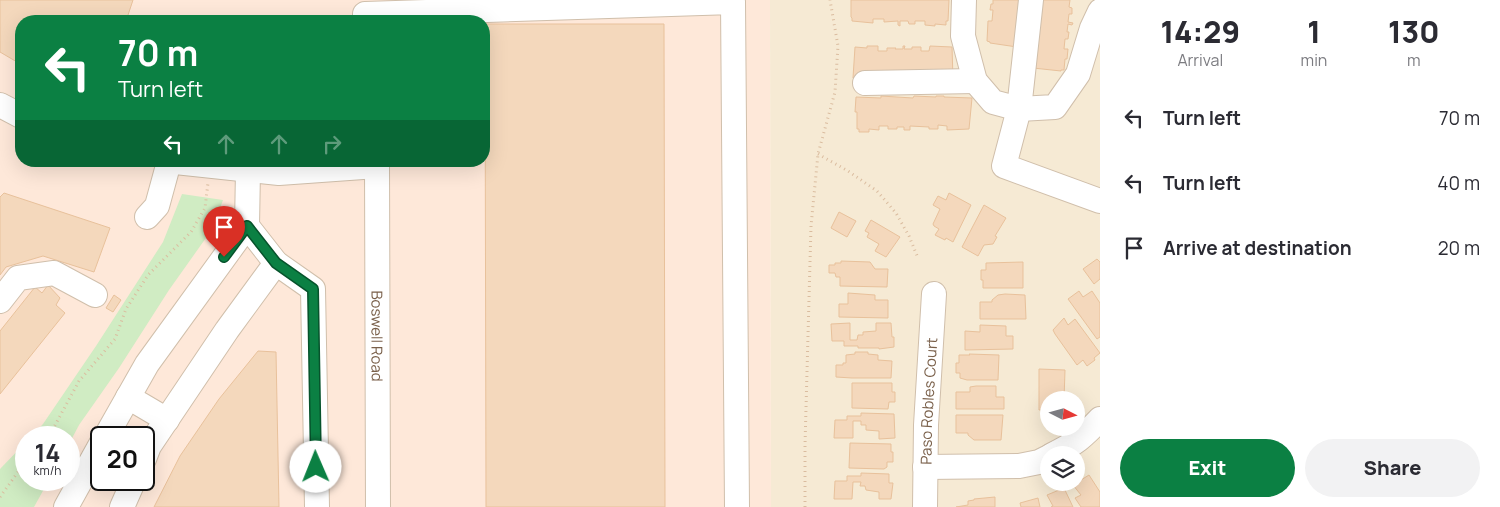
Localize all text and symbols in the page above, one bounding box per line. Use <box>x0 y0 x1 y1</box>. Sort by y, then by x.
text: 14:29 <box>1161 11 1240 52</box>
text: 1 <box>1307 11 1321 52</box>
text: 130 <box>1388 11 1439 52</box>
text: 70 m <box>118 29 198 77</box>
icon: left <box>35 35 100 100</box>
text: Arrival <box>1177 49 1223 71</box>
text: min <box>1301 49 1327 71</box>
text: m <box>1407 49 1420 71</box>
text: Turn left <box>118 74 203 104</box>
icon: left <box>1120 104 1148 132</box>
text: Turn left <box>1163 105 1241 131</box>
text: 70 m <box>1439 105 1480 131</box>
icon: left <box>159 130 187 158</box>
icon: ahead <box>212 130 240 158</box>
icon: ahead <box>265 130 293 158</box>
icon: right <box>318 130 346 158</box>
icon: left <box>1120 169 1148 197</box>
text: Turn left <box>1163 170 1241 196</box>
text: 40 m <box>1437 170 1480 196</box>
pin <box>203 206 245 257</box>
icon: arrive <box>210 213 238 241</box>
icon: arrive <box>1120 234 1148 262</box>
text: Arrive at destination <box>1163 235 1352 261</box>
text: 20 m <box>1438 235 1480 261</box>
street label: Boswell Road <box>367 290 388 382</box>
street label: Paso Robles Court <box>915 337 942 465</box>
north arrow <box>1040 391 1085 436</box>
map controls <box>1040 391 1085 491</box>
speed limit sign: 20 <box>90 426 155 491</box>
text: 14 <box>34 435 61 470</box>
button: Exit <box>1120 439 1295 497</box>
button: Share <box>1305 439 1480 497</box>
position arrow <box>289 440 341 492</box>
button: layers <box>1040 446 1085 491</box>
text: km/h <box>34 462 61 479</box>

